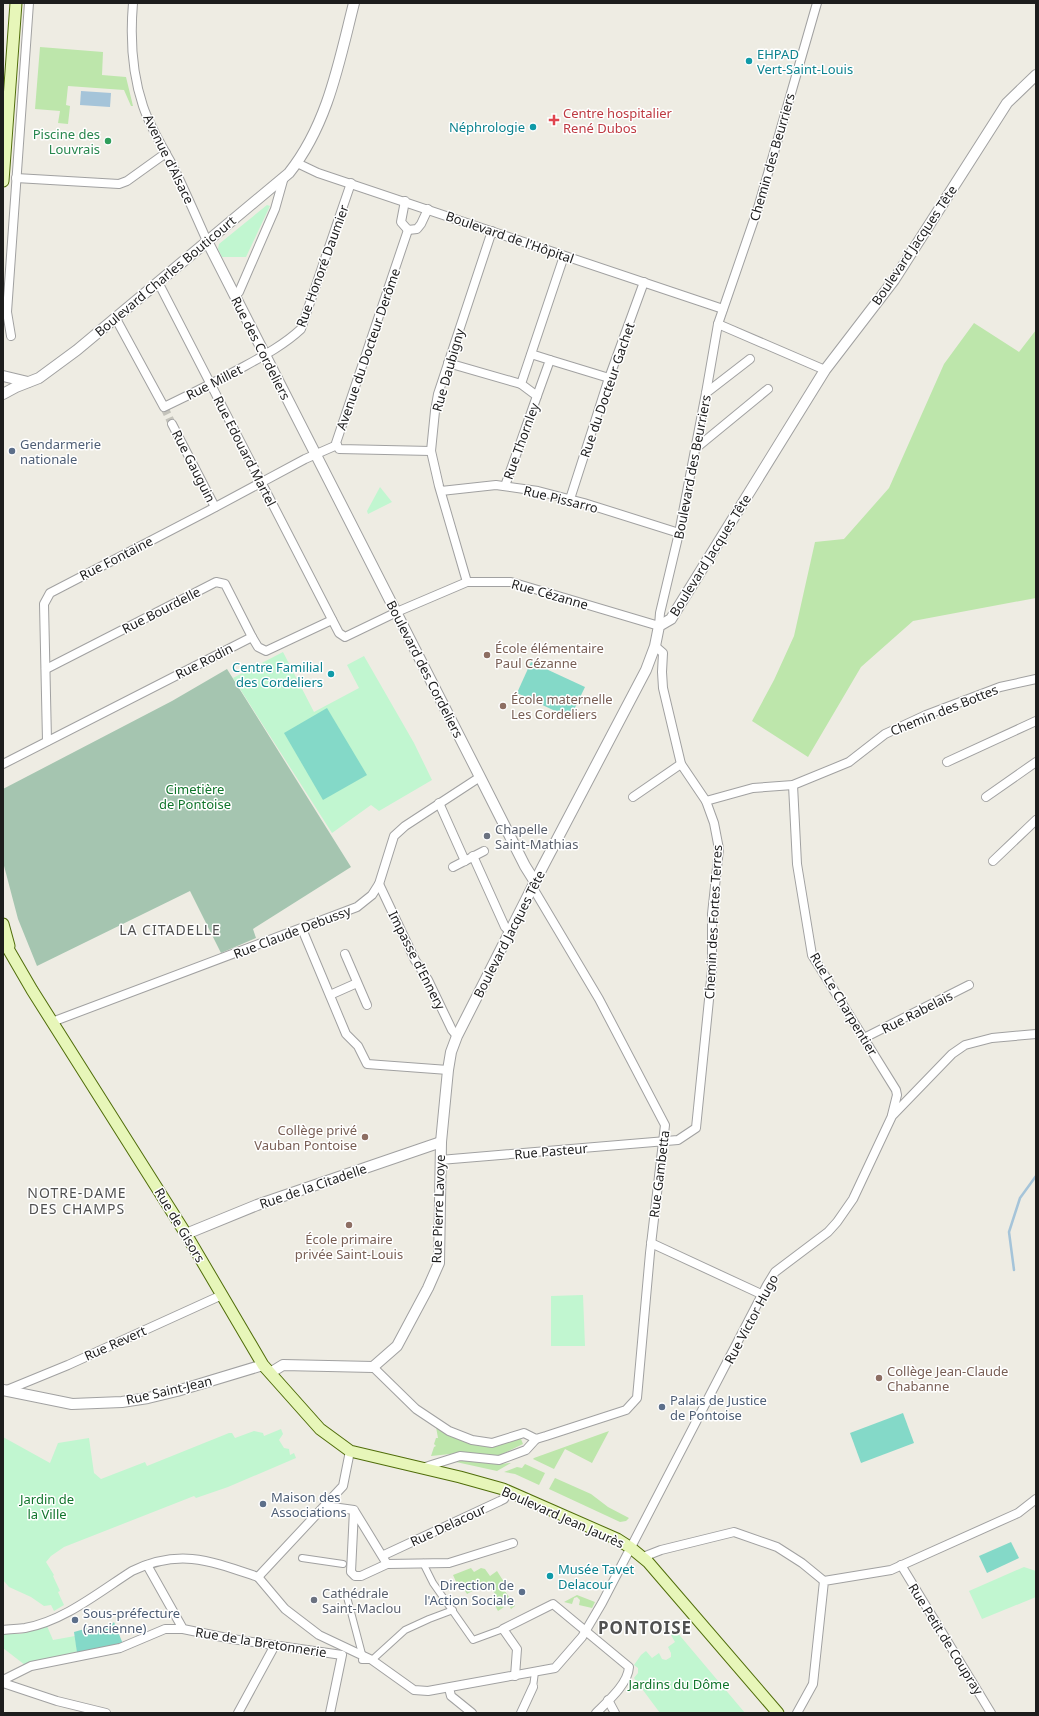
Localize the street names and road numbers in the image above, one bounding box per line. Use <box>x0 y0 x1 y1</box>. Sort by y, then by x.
street label: Chemin des Beurriers <box>745 91 799 223</box>
street label: Avenue d'Alsace <box>139 111 199 207</box>
street label: Boulevard Jacques Tête <box>867 182 961 308</box>
street label: Rue Honoré Daumier <box>291 202 353 330</box>
street label: Boulevard de l'Hôpital <box>444 207 576 267</box>
street label: Boulevard Charles Bouticourt <box>91 211 240 340</box>
street label: Avenue du Docteur Derôme <box>332 266 404 432</box>
street label: Rue des Cordeliers <box>227 293 295 403</box>
street label: Rue du Docteur Gachet <box>575 320 639 460</box>
street label: Rue Daubigny <box>428 326 469 414</box>
street label: Rue Millet <box>183 360 245 404</box>
street label: Rue Edouard Martel <box>209 393 281 509</box>
street label: Boulevard des Beurriers <box>669 393 715 541</box>
street label: Rue Thornley <box>499 400 543 482</box>
street label: Rue Gauguin <box>168 427 220 505</box>
street label: Rue Pissarro <box>522 481 600 517</box>
street label: Boulevard Jacques Tête <box>665 490 755 620</box>
street label: Rue Fontaine <box>76 532 156 584</box>
street label: Rue Cézanne <box>510 574 590 614</box>
street label: Rue Bourdelle <box>119 583 203 637</box>
street label: Boulevard des Cordeliers <box>382 597 468 741</box>
street label: Rue Rodin <box>172 639 236 683</box>
street label: Chemin des Bottes <box>887 680 1001 740</box>
street label: Chemin des Fortes Terres <box>700 844 726 1000</box>
street label: Boulevard Jacques Tête <box>469 867 549 1001</box>
street label: Rue Claude Debussy <box>231 901 354 963</box>
street label: Impasse d'Ennery <box>384 908 450 1013</box>
street label: Rue Le Charpentier <box>806 949 882 1059</box>
street label: Rue Rabelais <box>878 986 956 1038</box>
street label: Rue Gambetta <box>645 1129 673 1219</box>
street label: Rue Pasteur <box>514 1139 589 1163</box>
street label: Rue Pierre Lavoye <box>427 1154 449 1264</box>
street label: Rue de la Citadelle <box>257 1159 369 1213</box>
street label: Rue de Gisors <box>151 1184 209 1266</box>
street label: Rue Victor Hugo <box>720 1271 782 1367</box>
street label: Rue Revert <box>81 1321 149 1365</box>
street label: Rue Saint-Jean <box>124 1371 214 1409</box>
street label: Boulevard Jean Jaurès <box>499 1482 627 1552</box>
street label: Rue Delacour <box>407 1499 489 1550</box>
street label: Rue Petit de Coupray <box>904 1580 988 1698</box>
street label: Rue de la Bretonnerie <box>194 1623 328 1661</box>

